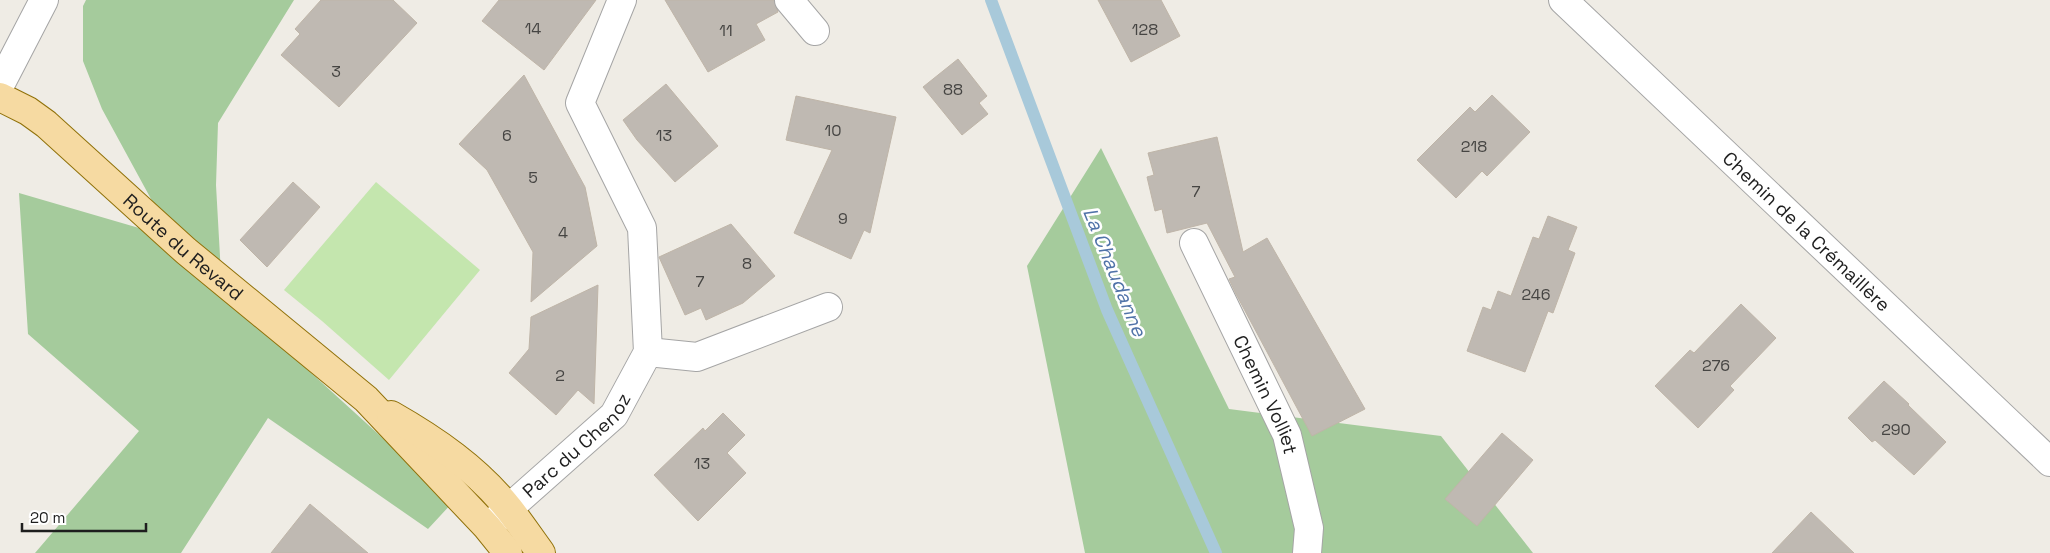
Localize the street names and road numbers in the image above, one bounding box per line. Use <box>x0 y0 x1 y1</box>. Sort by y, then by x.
street label: Chemin de la Crémaillère <box>1717 146 1896 317</box>
street label: Route du Revard <box>118 188 249 306</box>
street label: Chemin Volliet <box>1227 331 1303 457</box>
street label: Parc du Chenoz <box>517 389 637 504</box>

